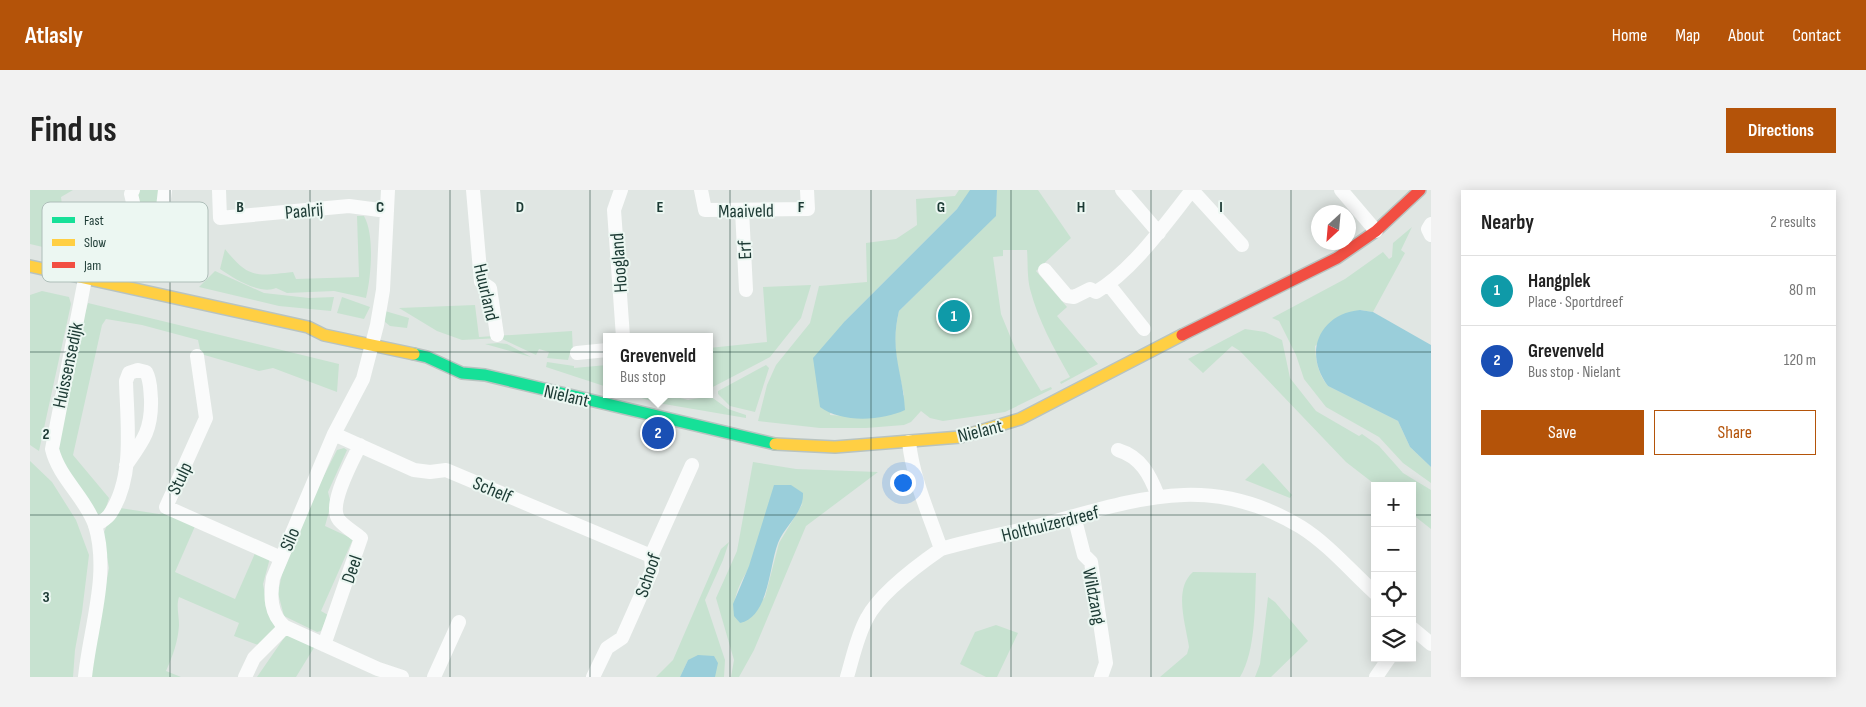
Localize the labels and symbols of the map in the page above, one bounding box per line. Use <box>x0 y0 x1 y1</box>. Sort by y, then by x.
text: B <box>236 198 244 217</box>
street label: Paalrij <box>284 198 324 225</box>
text: C <box>376 198 384 217</box>
text: D <box>516 198 524 217</box>
text: E <box>657 198 664 217</box>
text: F <box>798 198 805 217</box>
text: G <box>937 198 945 217</box>
text: H <box>1077 198 1085 217</box>
text: I <box>1219 198 1223 217</box>
street label: Maaiveld <box>718 200 774 223</box>
legend <box>42 202 208 282</box>
north arrow <box>1311 205 1356 250</box>
text: Fast <box>84 212 104 229</box>
street label: Hoogland <box>606 232 633 294</box>
text: Slow <box>84 234 106 251</box>
street label: Erf <box>734 240 757 260</box>
text: Jam <box>83 257 101 274</box>
street label: Huurland <box>468 262 503 323</box>
pin: 1 <box>938 297 970 335</box>
street label: Huissensedijk <box>48 320 89 410</box>
street label: Nielant <box>542 380 592 413</box>
pin: 2 <box>642 414 674 452</box>
street label: Nielant <box>955 415 1006 448</box>
text: 2 <box>42 425 50 444</box>
street label: Stulp <box>163 459 198 499</box>
your location <box>890 470 916 496</box>
street label: Schelf <box>469 472 516 509</box>
street label: Holthuizerdreef <box>999 501 1102 548</box>
street label: Silo <box>275 524 305 555</box>
street label: Schoof <box>631 550 666 600</box>
street label: Deel <box>337 552 368 587</box>
street label: Wildzang <box>1077 566 1110 627</box>
text: 3 <box>42 588 50 607</box>

